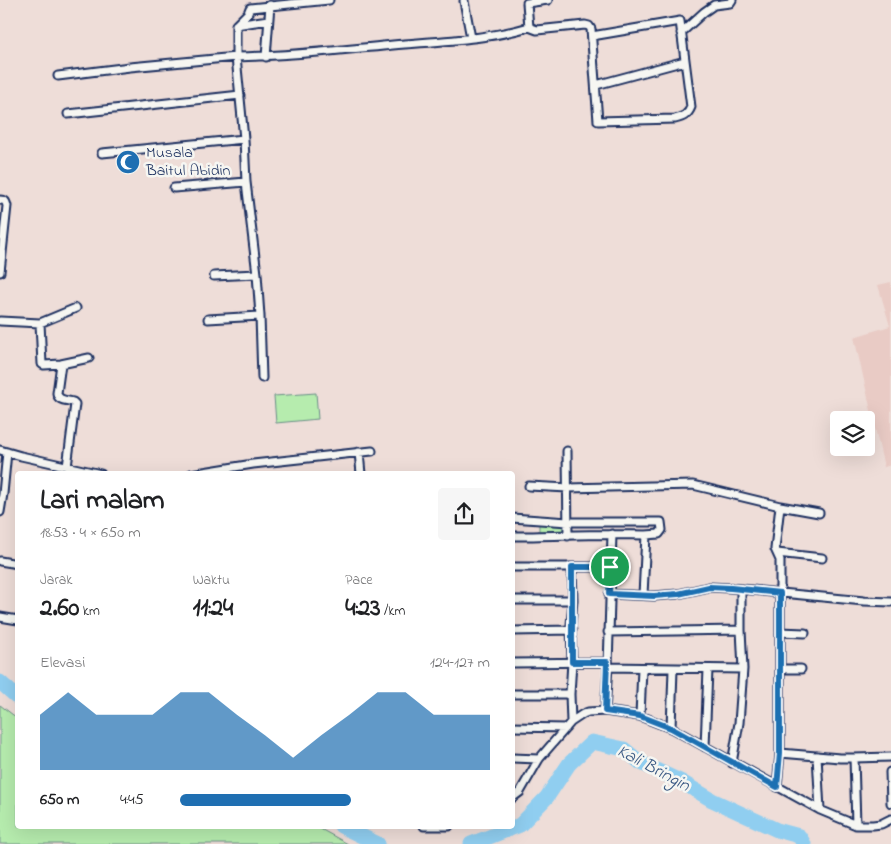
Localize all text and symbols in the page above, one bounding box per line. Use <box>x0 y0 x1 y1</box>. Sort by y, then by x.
place label: Musala Baitul Abidin <box>145 141 231 183</box>
mosque icon: Musala Baitul Abidin <box>115 149 141 175</box>
map controls <box>830 411 875 456</box>
button: layers <box>830 411 875 456</box>
text: Lari malam <box>40 481 165 522</box>
button: share <box>438 488 490 540</box>
text: 18:53 · 4 × 650 m <box>40 521 141 545</box>
pin <box>589 546 631 588</box>
icon: arrive <box>596 553 624 581</box>
text: Jarak <box>40 570 72 591</box>
text: Waktu <box>193 570 230 591</box>
text: Pace <box>345 570 373 591</box>
text: 2.60 <box>40 591 79 627</box>
text: 11:24 <box>193 591 233 627</box>
text: 4:23 <box>345 591 381 627</box>
text: km <box>79 601 100 622</box>
text: /km <box>381 601 405 622</box>
text: Elevasi <box>40 651 85 675</box>
text: 124–127 m <box>430 651 490 675</box>
water label: Kali Bringin <box>612 739 695 800</box>
text: 650 m <box>40 788 80 812</box>
text: 4:45 <box>120 788 144 812</box>

